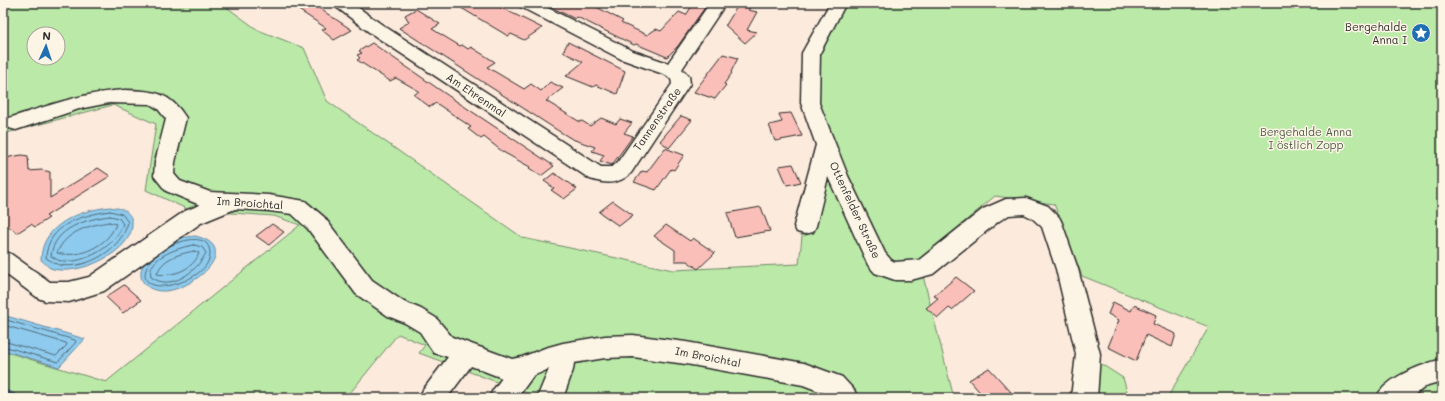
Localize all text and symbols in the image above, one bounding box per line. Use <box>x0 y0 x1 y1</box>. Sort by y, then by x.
place label: Bergehalde Anna I <box>1345 19 1407 47</box>
place icon: Bergehalde Anna I <box>1410 22 1432 44</box>
north arrow <box>26 26 66 66</box>
text: N <box>42 28 51 43</box>
street label: Am Ehrenmal <box>443 69 509 120</box>
street label: Tannenstraße <box>629 84 684 153</box>
park label: Bergehalde Anna I östlich Zopp <box>1260 124 1352 152</box>
street label: Ottenfelder Straße <box>826 159 885 261</box>
street label: Im Broichtal <box>216 193 284 212</box>
street label: Im Broichtal <box>674 343 742 370</box>

